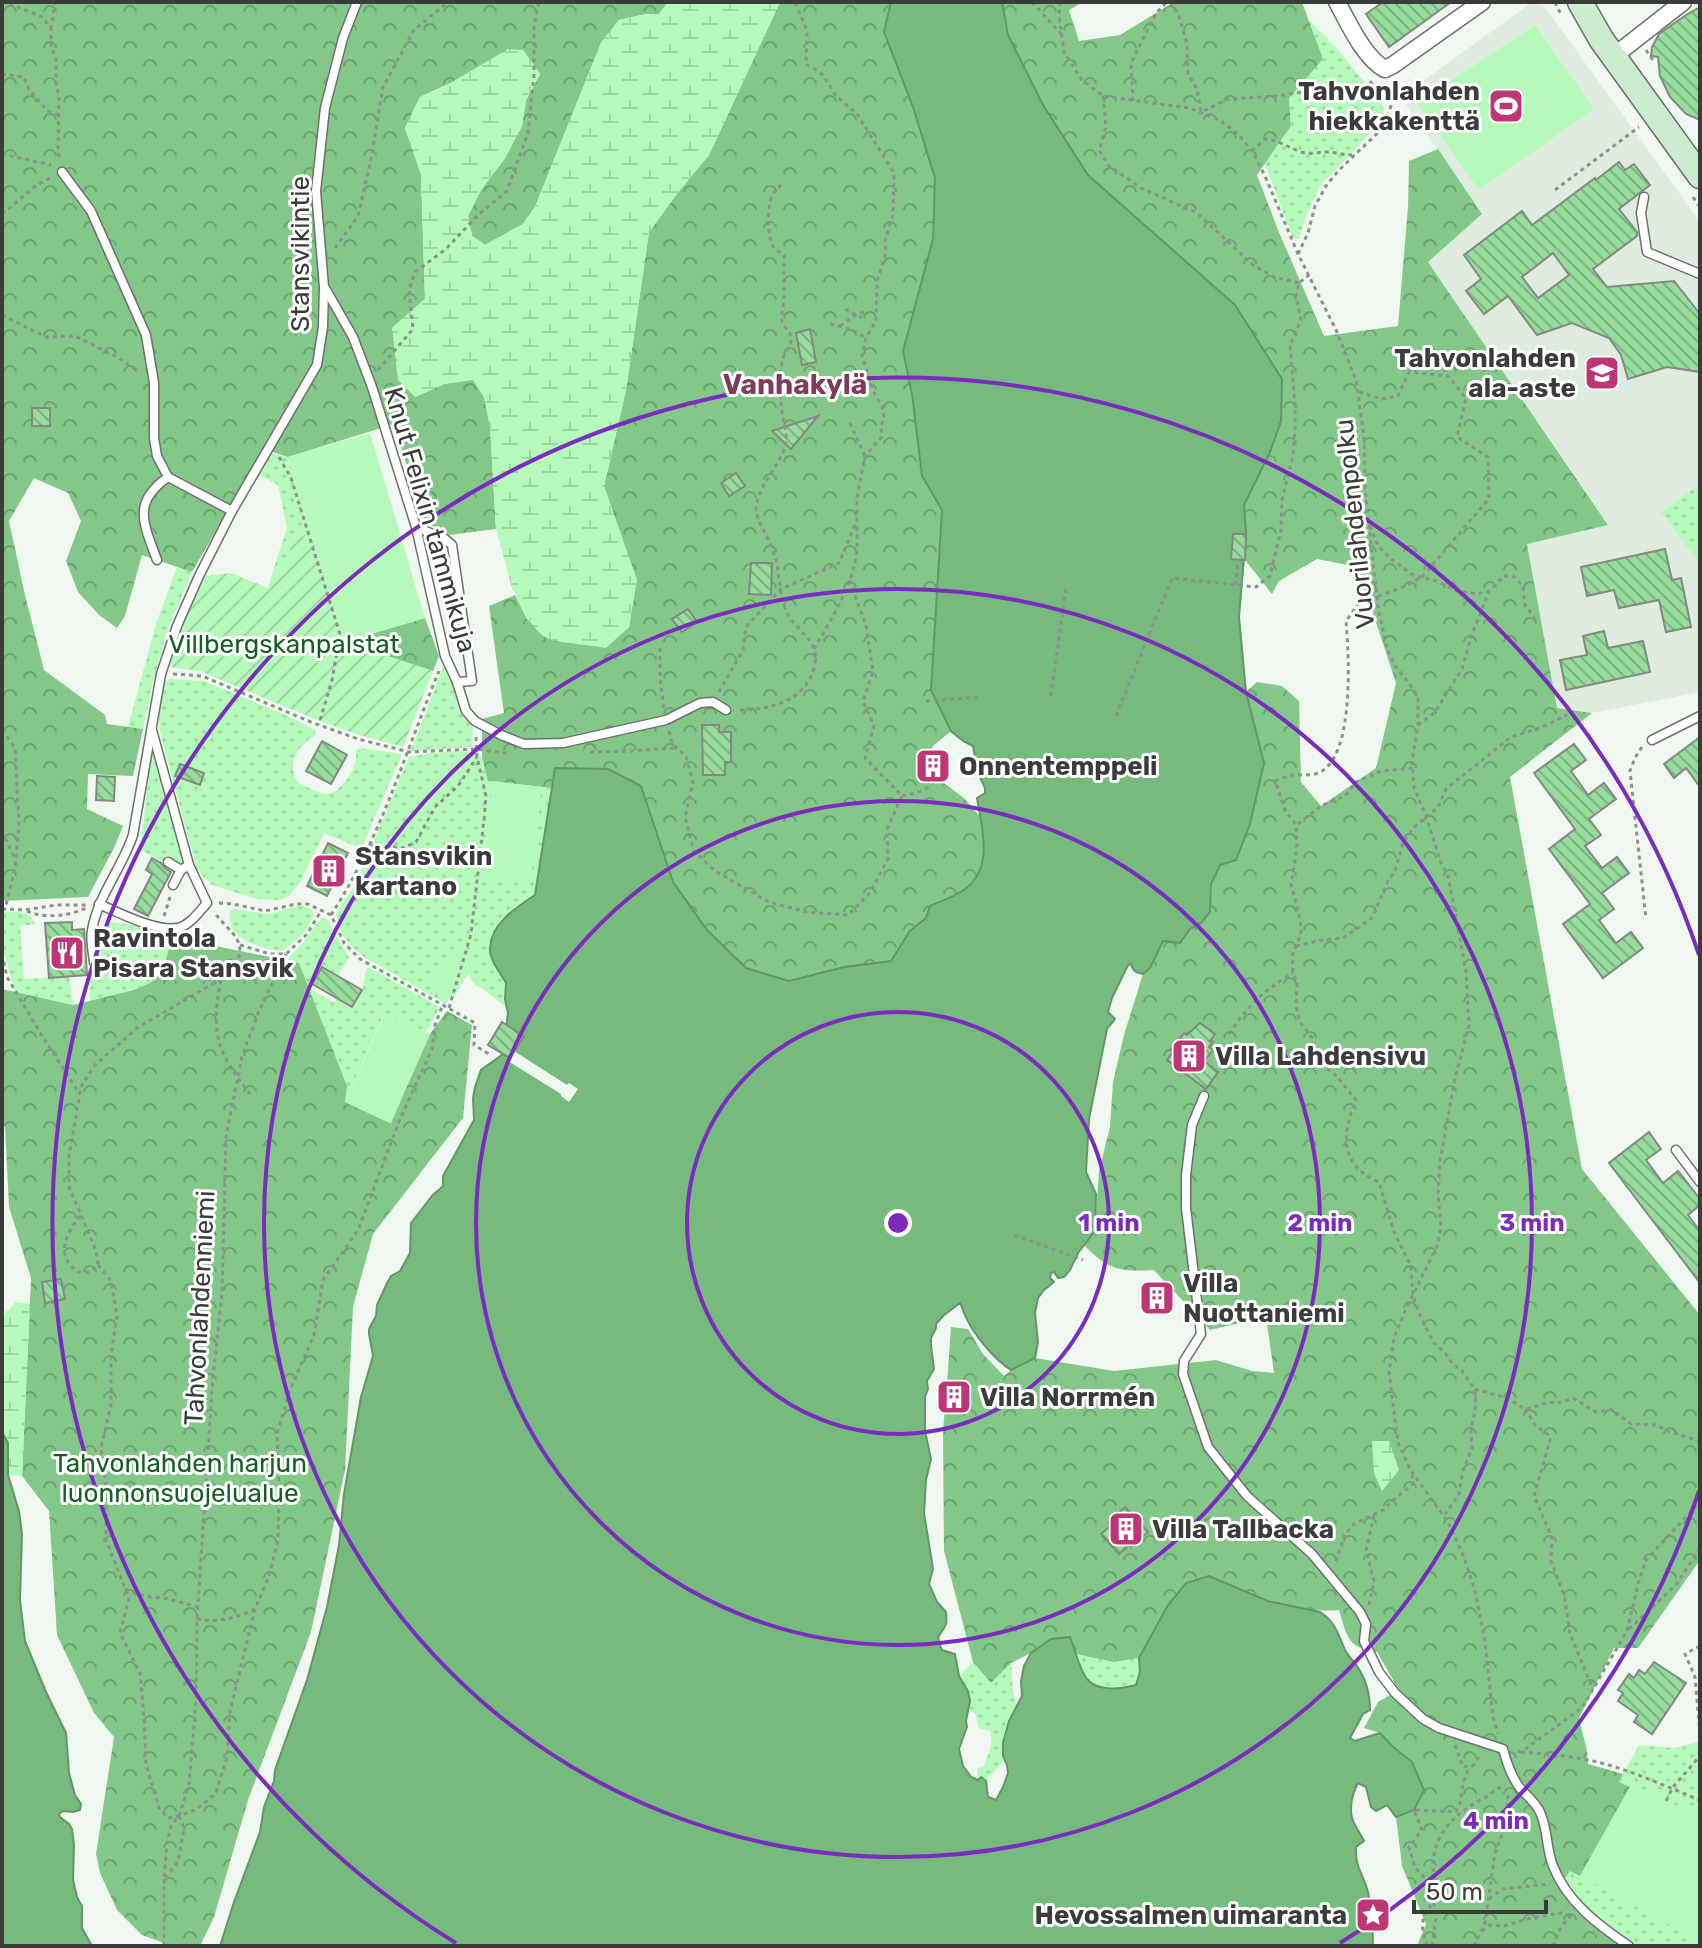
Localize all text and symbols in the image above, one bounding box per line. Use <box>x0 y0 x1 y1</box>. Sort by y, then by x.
place label: Tahvonlahden hiekkakenttä <box>1298 76 1480 137</box>
sports icon: Tahvonlahden hiekkakenttä <box>1487 87 1525 125</box>
street label: Stansvikintie <box>285 176 316 332</box>
place label: Tahvonlahden ala-aste <box>1394 343 1576 404</box>
school or university icon: Tahvonlahden ala-aste <box>1583 354 1621 392</box>
district label: Vanhakylä <box>723 368 867 401</box>
street label: Knut Felixin tammikuja <box>377 384 483 656</box>
street label: Vuorilahdenpolku <box>1329 417 1381 631</box>
park label: Villbergskanpalstat <box>168 629 400 660</box>
building icon: Onnentemppeli <box>914 747 952 785</box>
place label: Onnentemppeli <box>959 751 1158 782</box>
place label: Stansvikin kartano <box>355 841 493 902</box>
building icon: Stansvikin kartano <box>310 852 348 890</box>
place label: Ravintola Pisara Stansvik <box>93 923 294 984</box>
restaurant icon: Ravintola Pisara Stansvik <box>48 934 86 972</box>
building icon: Villa Lahdensivu <box>1170 1037 1208 1075</box>
place label: Villa Lahdensivu <box>1215 1041 1426 1072</box>
street label: Tahvonlahdenniemi <box>178 1190 222 1426</box>
centre of rings <box>884 1209 912 1237</box>
text: 1 min <box>1078 1209 1140 1237</box>
text: 2 min <box>1288 1209 1353 1237</box>
text: 3 min <box>1499 1209 1565 1237</box>
place label: Villa Nuottaniemi <box>1183 1268 1345 1329</box>
building icon: Villa Nuottaniemi <box>1138 1279 1176 1317</box>
building icon: Villa Norrmén <box>935 1378 973 1416</box>
place label: Villa Norrmén <box>980 1382 1155 1413</box>
park label: Tahvonlahden harjun luonnonsuojelualue <box>53 1448 307 1509</box>
building icon: Villa Tallbacka <box>1107 1510 1145 1548</box>
place label: Villa Tallbacka <box>1152 1514 1334 1545</box>
text: 4 min <box>1463 1807 1529 1835</box>
scale bar <box>1414 1864 1546 1914</box>
text: 50 m <box>1426 1878 1483 1906</box>
place icon: Hevossalmen uimaranta <box>1354 1896 1392 1934</box>
place label: Hevossalmen uimaranta <box>1035 1900 1347 1931</box>

